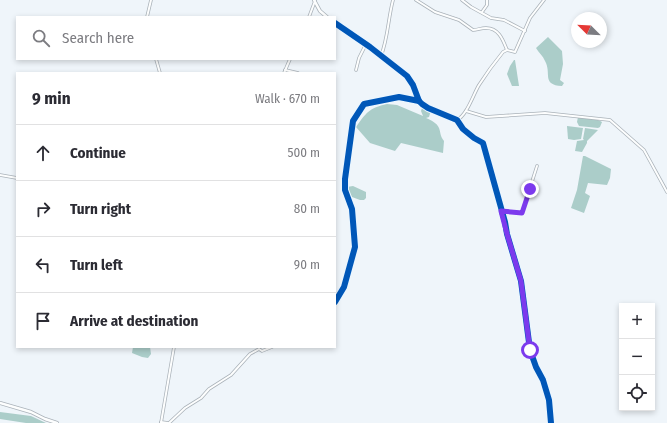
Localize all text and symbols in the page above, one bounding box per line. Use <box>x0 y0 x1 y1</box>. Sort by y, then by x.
north arrow <box>571 12 607 48</box>
search box <box>16 16 336 60</box>
icon: search <box>30 27 52 49</box>
text: Search here <box>62 29 134 47</box>
text: 9 min <box>32 88 71 109</box>
text: Walk · 670 m <box>255 91 320 106</box>
icon: ahead <box>32 142 54 164</box>
text: Continue <box>70 144 126 162</box>
text: 500 m <box>287 145 320 160</box>
route end <box>521 180 539 198</box>
icon: right <box>32 198 54 220</box>
text: Turn right <box>70 200 131 218</box>
text: 80 m <box>294 201 320 216</box>
icon: left <box>32 254 54 276</box>
text: Turn left <box>70 256 123 274</box>
text: 90 m <box>294 257 320 272</box>
map controls <box>619 303 655 411</box>
button: + <box>619 303 655 339</box>
icon: arrive <box>32 310 54 332</box>
text: Arrive at destination <box>70 312 198 330</box>
button: − <box>619 339 655 375</box>
route start <box>521 341 539 359</box>
button: locate <box>619 375 655 411</box>

